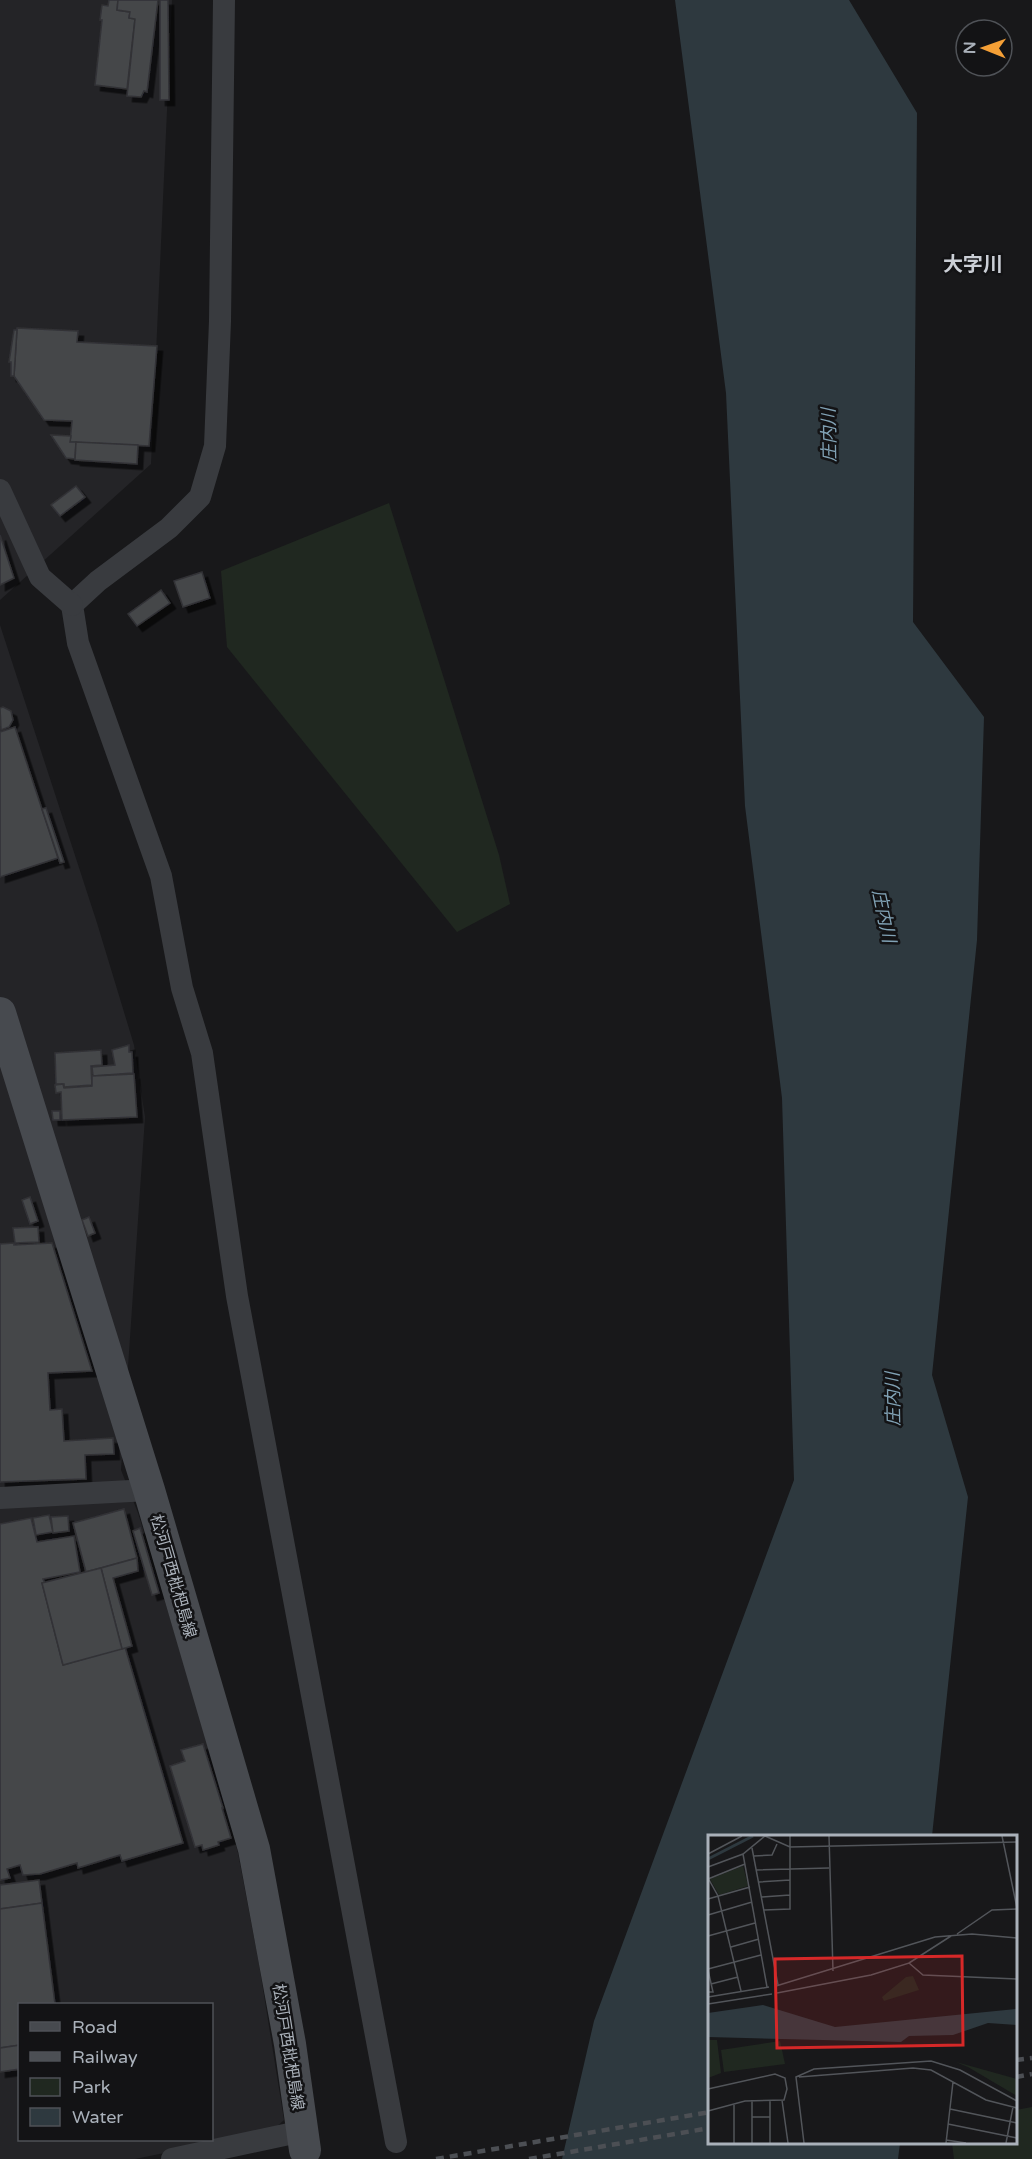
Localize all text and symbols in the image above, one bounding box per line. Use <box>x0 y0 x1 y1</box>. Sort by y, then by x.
north arrow <box>954 18 1014 78</box>
text: N <box>960 41 980 54</box>
district label: 大字川 <box>943 253 1003 277</box>
water label: 庄内川 <box>817 406 840 462</box>
water label: 庄内川 <box>868 887 901 947</box>
water label: 庄内川 <box>881 1370 904 1426</box>
street label: 松河戸西枇杷島線 <box>146 1512 200 1641</box>
inset map <box>708 1835 1017 2144</box>
street label: 松河戸西枇杷島線 <box>268 1982 308 2112</box>
legend <box>18 2003 213 2141</box>
text: Road <box>72 2016 117 2038</box>
text: Railway <box>72 2046 138 2068</box>
text: Park <box>72 2076 111 2098</box>
text: Water <box>72 2106 123 2128</box>

